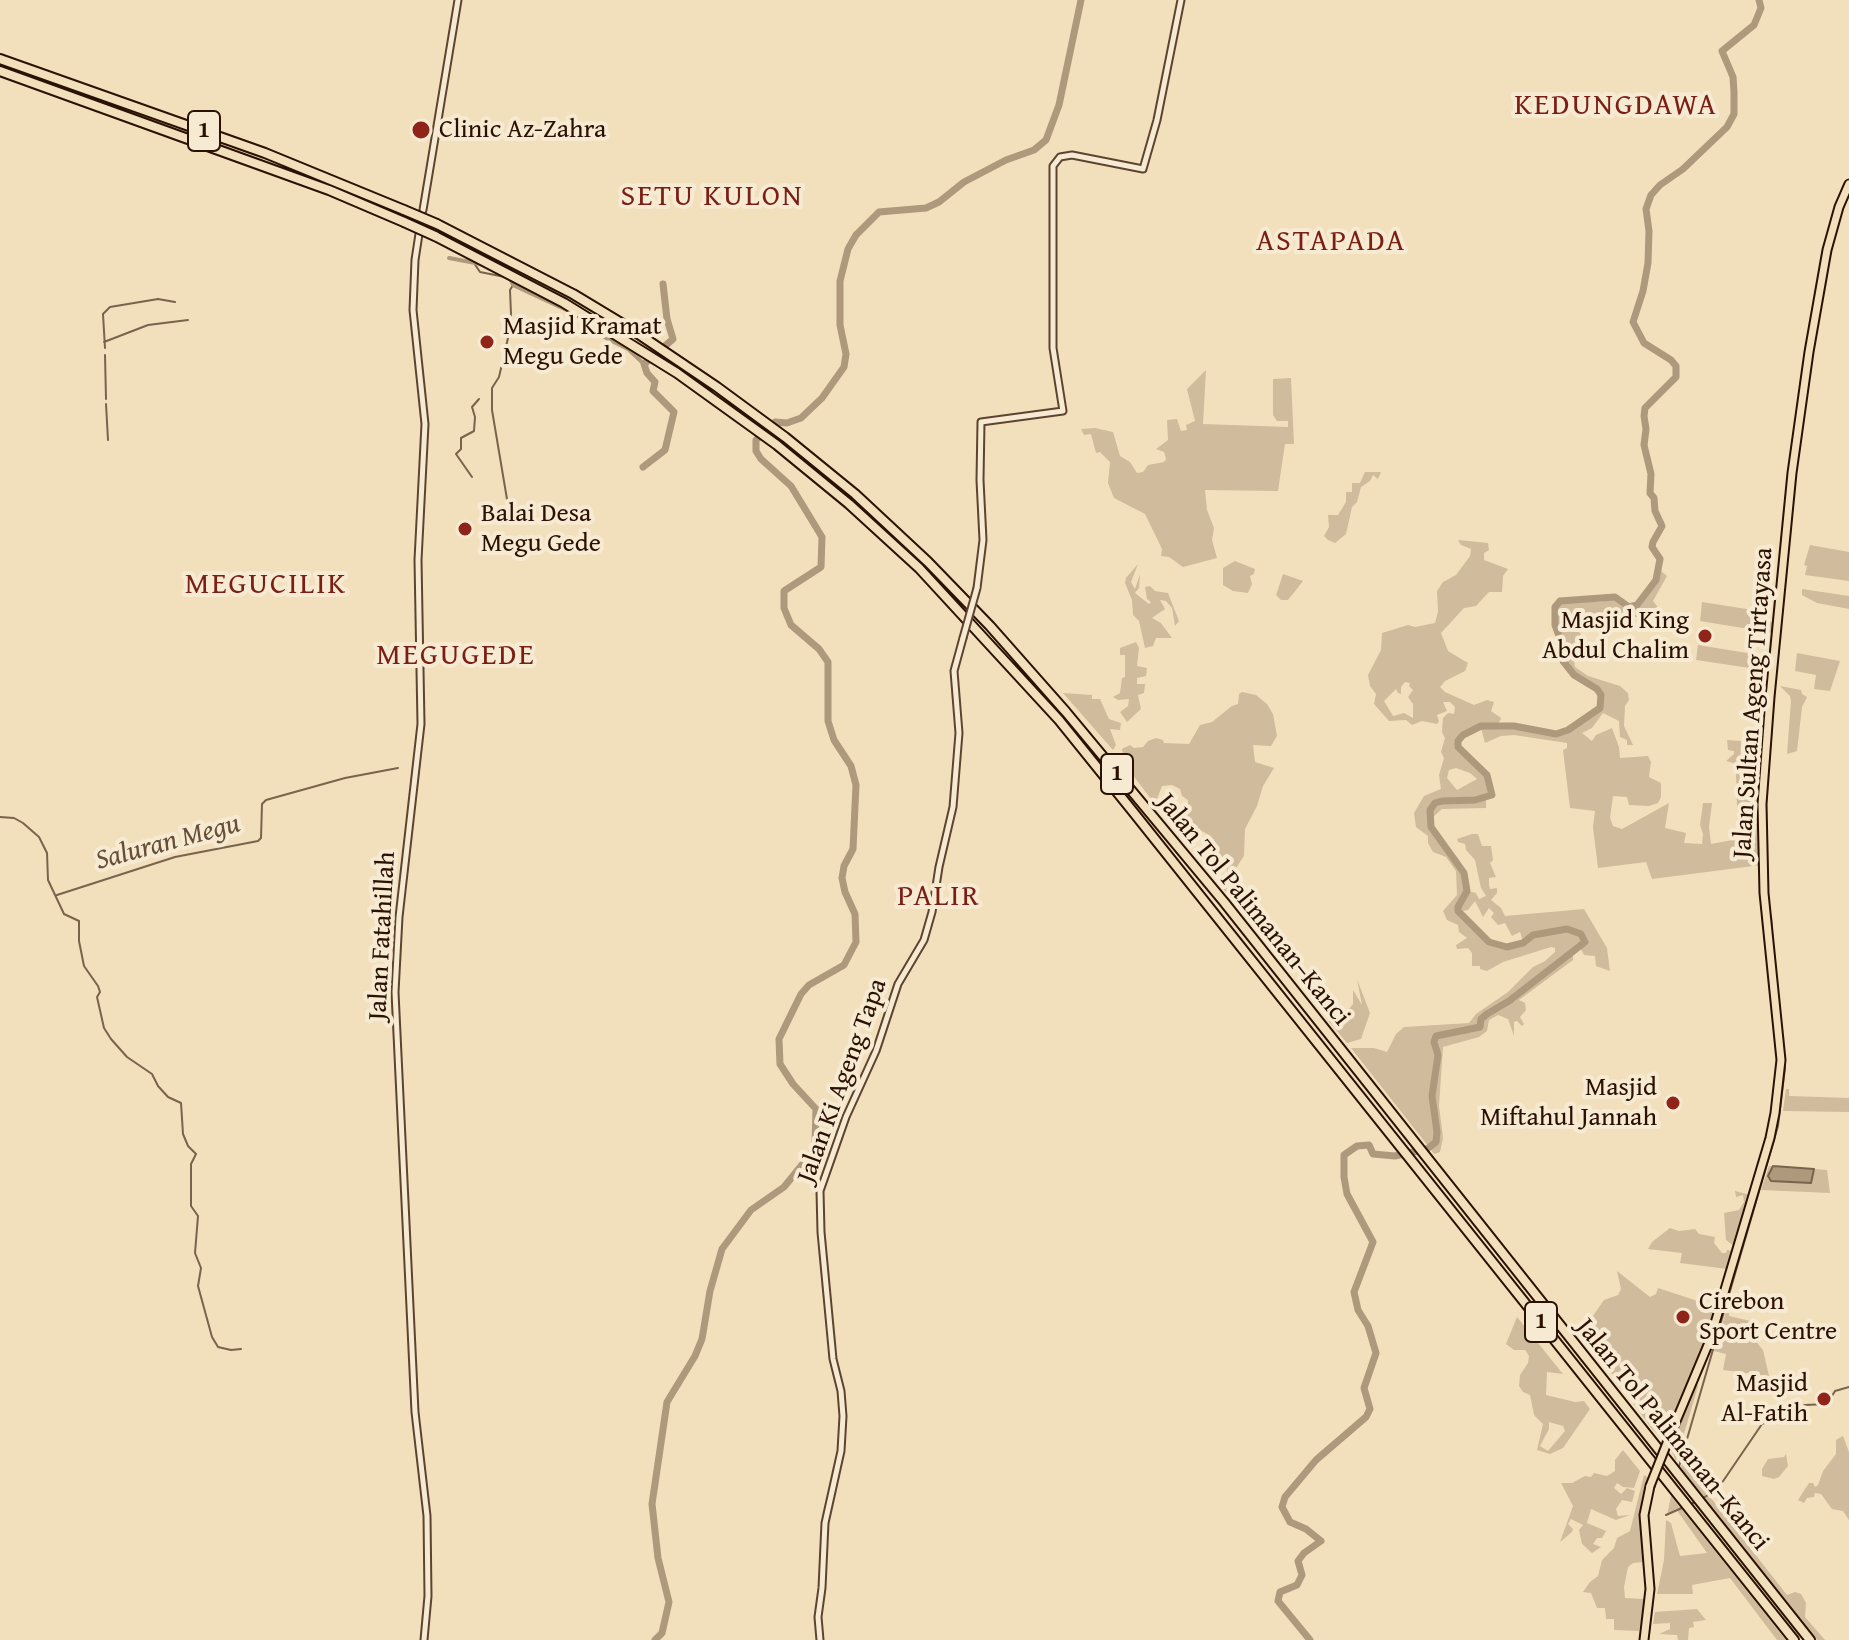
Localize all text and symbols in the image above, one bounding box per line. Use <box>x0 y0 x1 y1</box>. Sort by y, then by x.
district label: KEDUNGDAWA <box>1514 88 1718 124</box>
road number: 1 <box>188 111 220 151</box>
place label: Clinic Az-Zahra <box>439 114 606 146</box>
marker: Clinic Az-Zahra <box>410 119 432 141</box>
district label: SETU KULON <box>621 179 803 215</box>
district label: ASTAPADA <box>1256 224 1406 260</box>
place label: Masjid Kramat Megu Gede <box>503 311 662 372</box>
marker: Masjid Kramat Megu Gede <box>478 333 496 351</box>
place label: Balai Desa Megu Gede <box>481 498 601 560</box>
marker: Balai Desa Megu Gede <box>456 520 474 538</box>
street label: Jalan Sultan Ageng Tirtayasa <box>1728 546 1780 860</box>
district label: MEGUCILIK <box>185 567 347 603</box>
place label: Masjid King Abdul Chalim <box>1542 605 1689 666</box>
marker: Masjid King Abdul Chalim <box>1696 627 1714 645</box>
district label: MEGUGEDE <box>376 638 536 674</box>
road number: 1 <box>1101 754 1133 794</box>
street label: Jalan Tol Palimanan–Kanci <box>1150 788 1356 1032</box>
water label: Saluran Megu <box>92 808 244 878</box>
street label: Jalan Fatahillah <box>363 851 403 1021</box>
district label: PALIR <box>897 879 981 915</box>
street label: Jalan Ki Ageng Tapa <box>792 975 894 1187</box>
place label: Masjid Miftahul Jannah <box>1480 1072 1657 1134</box>
marker: Masjid Miftahul Jannah <box>1664 1094 1682 1112</box>
place label: Cirebon Sport Centre <box>1699 1286 1837 1348</box>
road number: 1 <box>1525 1302 1557 1342</box>
marker: Cirebon Sport Centre <box>1674 1308 1692 1326</box>
street label: Jalan Tol Palimanan–Kanci <box>1569 1313 1775 1557</box>
place label: Masjid Al-Fatih <box>1721 1368 1808 1430</box>
marker: Masjid Al-Fatih <box>1815 1390 1833 1408</box>

